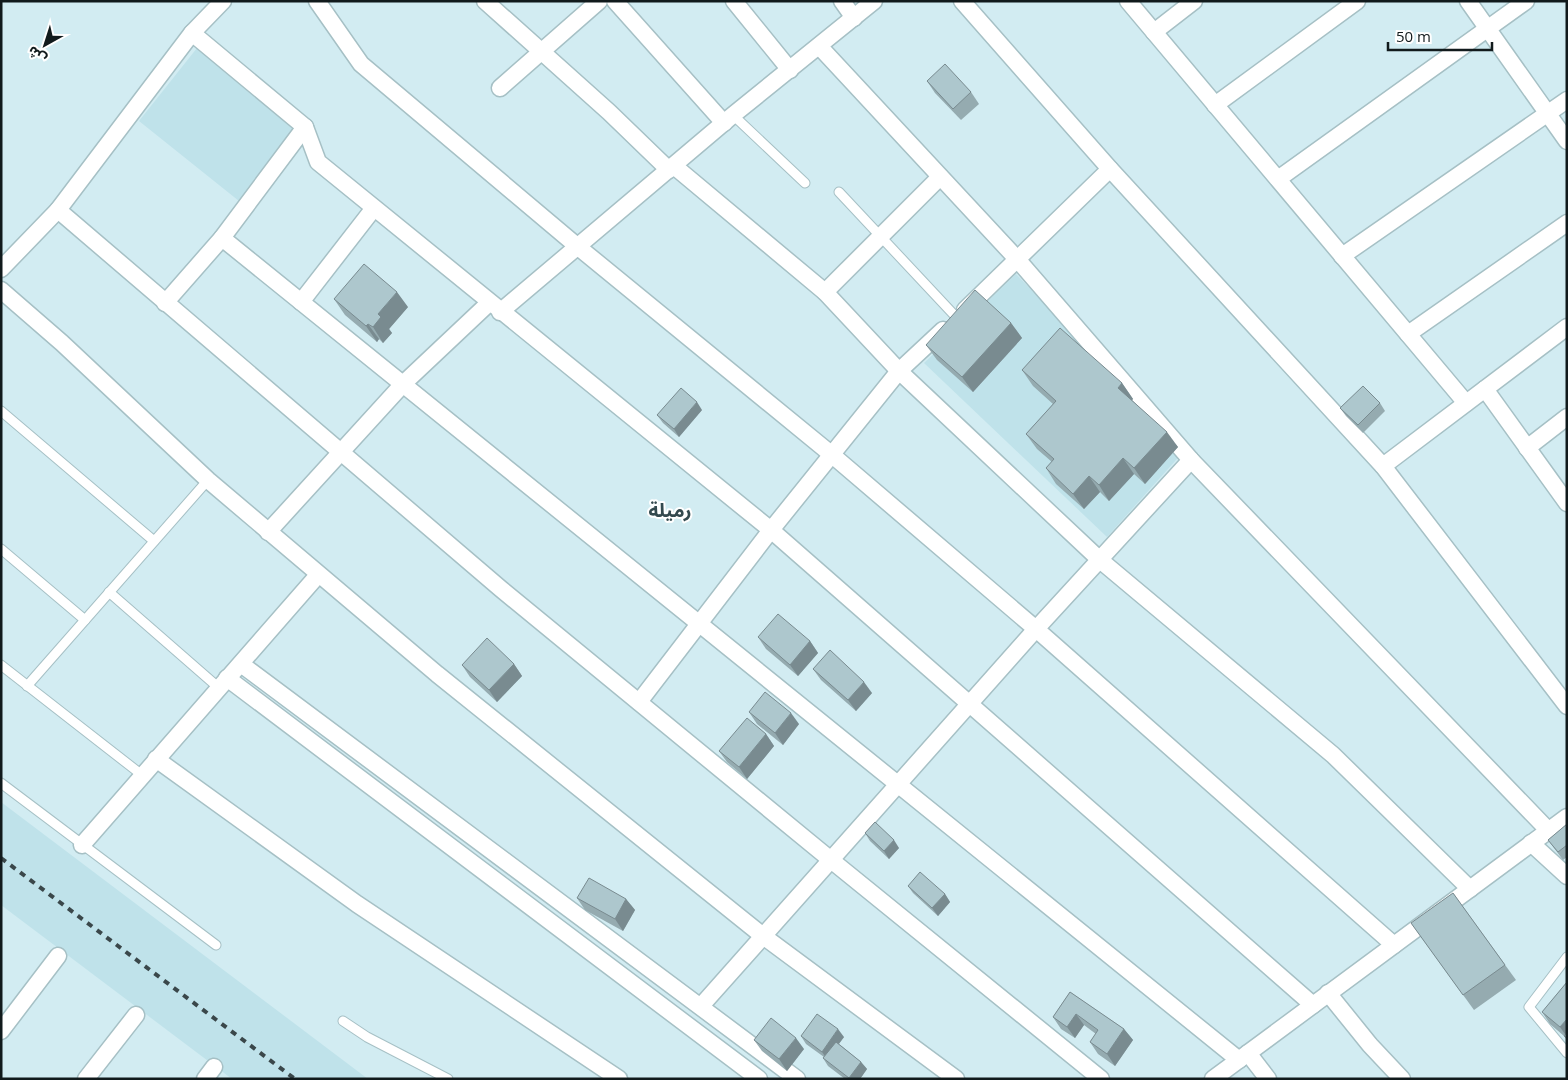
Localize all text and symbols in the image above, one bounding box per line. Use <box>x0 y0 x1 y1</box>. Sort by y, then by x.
north arrow <box>20 20 70 70</box>
scale bar <box>1388 20 1492 52</box>
text: 50 m <box>1396 26 1431 46</box>
text: ش <box>23 42 50 69</box>
district label: رميلة <box>649 497 691 523</box>

